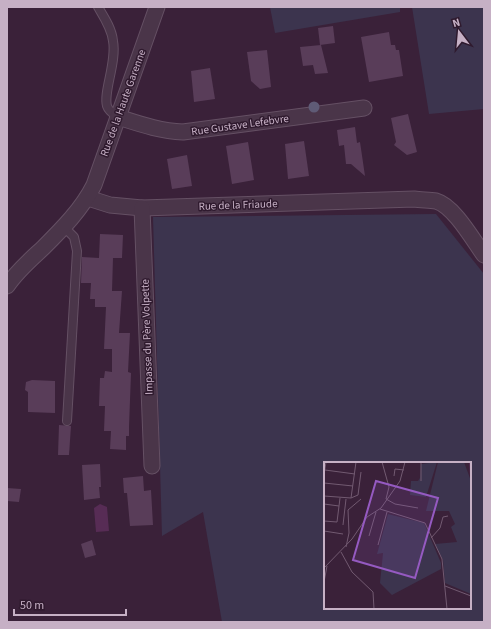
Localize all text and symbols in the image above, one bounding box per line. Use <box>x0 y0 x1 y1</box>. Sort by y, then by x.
north arrow <box>439 12 479 52</box>
text: N <box>451 15 462 31</box>
street label: Rue de la Haute Garenne <box>97 47 150 159</box>
street label: Rue Gustave Lefebvre <box>190 111 290 139</box>
street label: Rue de la Friaude <box>198 196 278 214</box>
street label: Impasse du Père Volpette <box>137 278 157 395</box>
inset map <box>324 462 471 609</box>
scale bar <box>14 591 126 617</box>
text: 50 m <box>20 597 44 614</box>

